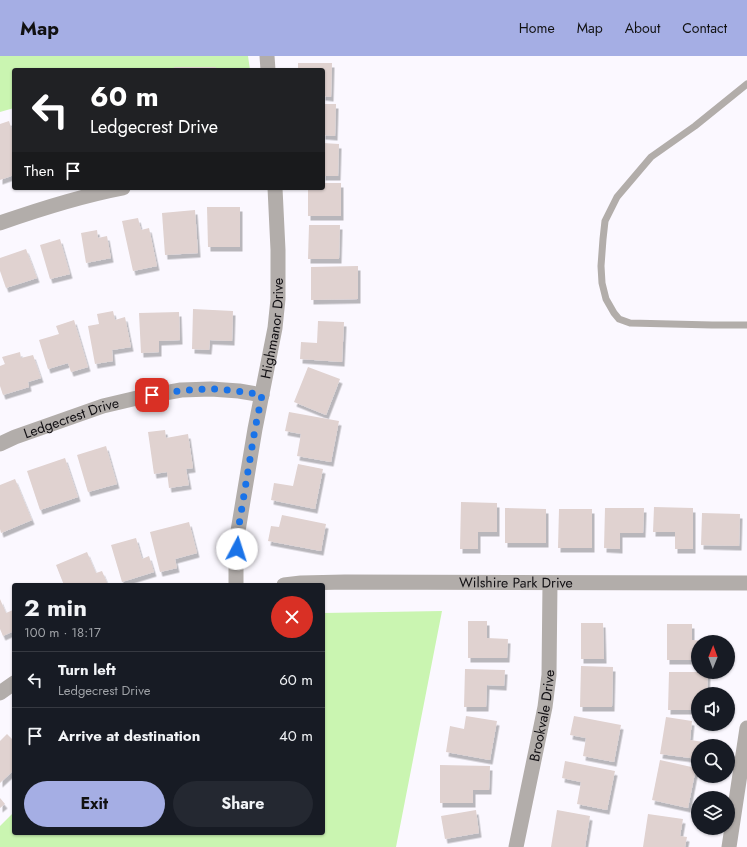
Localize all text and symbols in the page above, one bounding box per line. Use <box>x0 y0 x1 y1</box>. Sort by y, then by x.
text: Map <box>20 15 59 42</box>
text: Home <box>519 18 555 38</box>
text: Map <box>577 18 603 38</box>
text: About <box>625 18 660 38</box>
text: Contact <box>682 18 727 38</box>
text: 60 m <box>90 76 159 117</box>
icon: left <box>24 84 76 136</box>
text: Ledgecrest Drive <box>90 114 218 140</box>
text: Then <box>24 160 54 182</box>
icon: arrive <box>62 160 84 182</box>
street label: Highmanor Drive <box>255 278 288 380</box>
pin <box>135 378 169 412</box>
icon: arrive <box>141 384 163 406</box>
street label: Ledgecrest Drive <box>21 393 121 443</box>
position arrow <box>216 528 258 570</box>
street label: Wilshire Park Drive <box>459 572 573 593</box>
text: 2 min <box>24 590 87 625</box>
button: close <box>271 596 313 638</box>
text: 100 m · 18:17 <box>24 623 101 642</box>
north arrow <box>691 635 735 679</box>
map controls <box>691 635 735 835</box>
text: Turn left <box>58 659 116 681</box>
icon: left <box>24 669 46 691</box>
text: 60 m <box>279 669 313 691</box>
street label: Brookvale Drive <box>524 670 559 763</box>
text: Ledgecrest Drive <box>58 681 150 700</box>
button: sound <box>691 687 735 731</box>
icon: arrive <box>24 725 46 747</box>
text: Arrive at destination <box>58 725 200 747</box>
text: 40 m <box>279 725 313 747</box>
button: search <box>691 739 735 783</box>
button: Exit <box>24 781 165 827</box>
button: Share <box>173 781 313 827</box>
button: layers <box>691 791 735 835</box>

